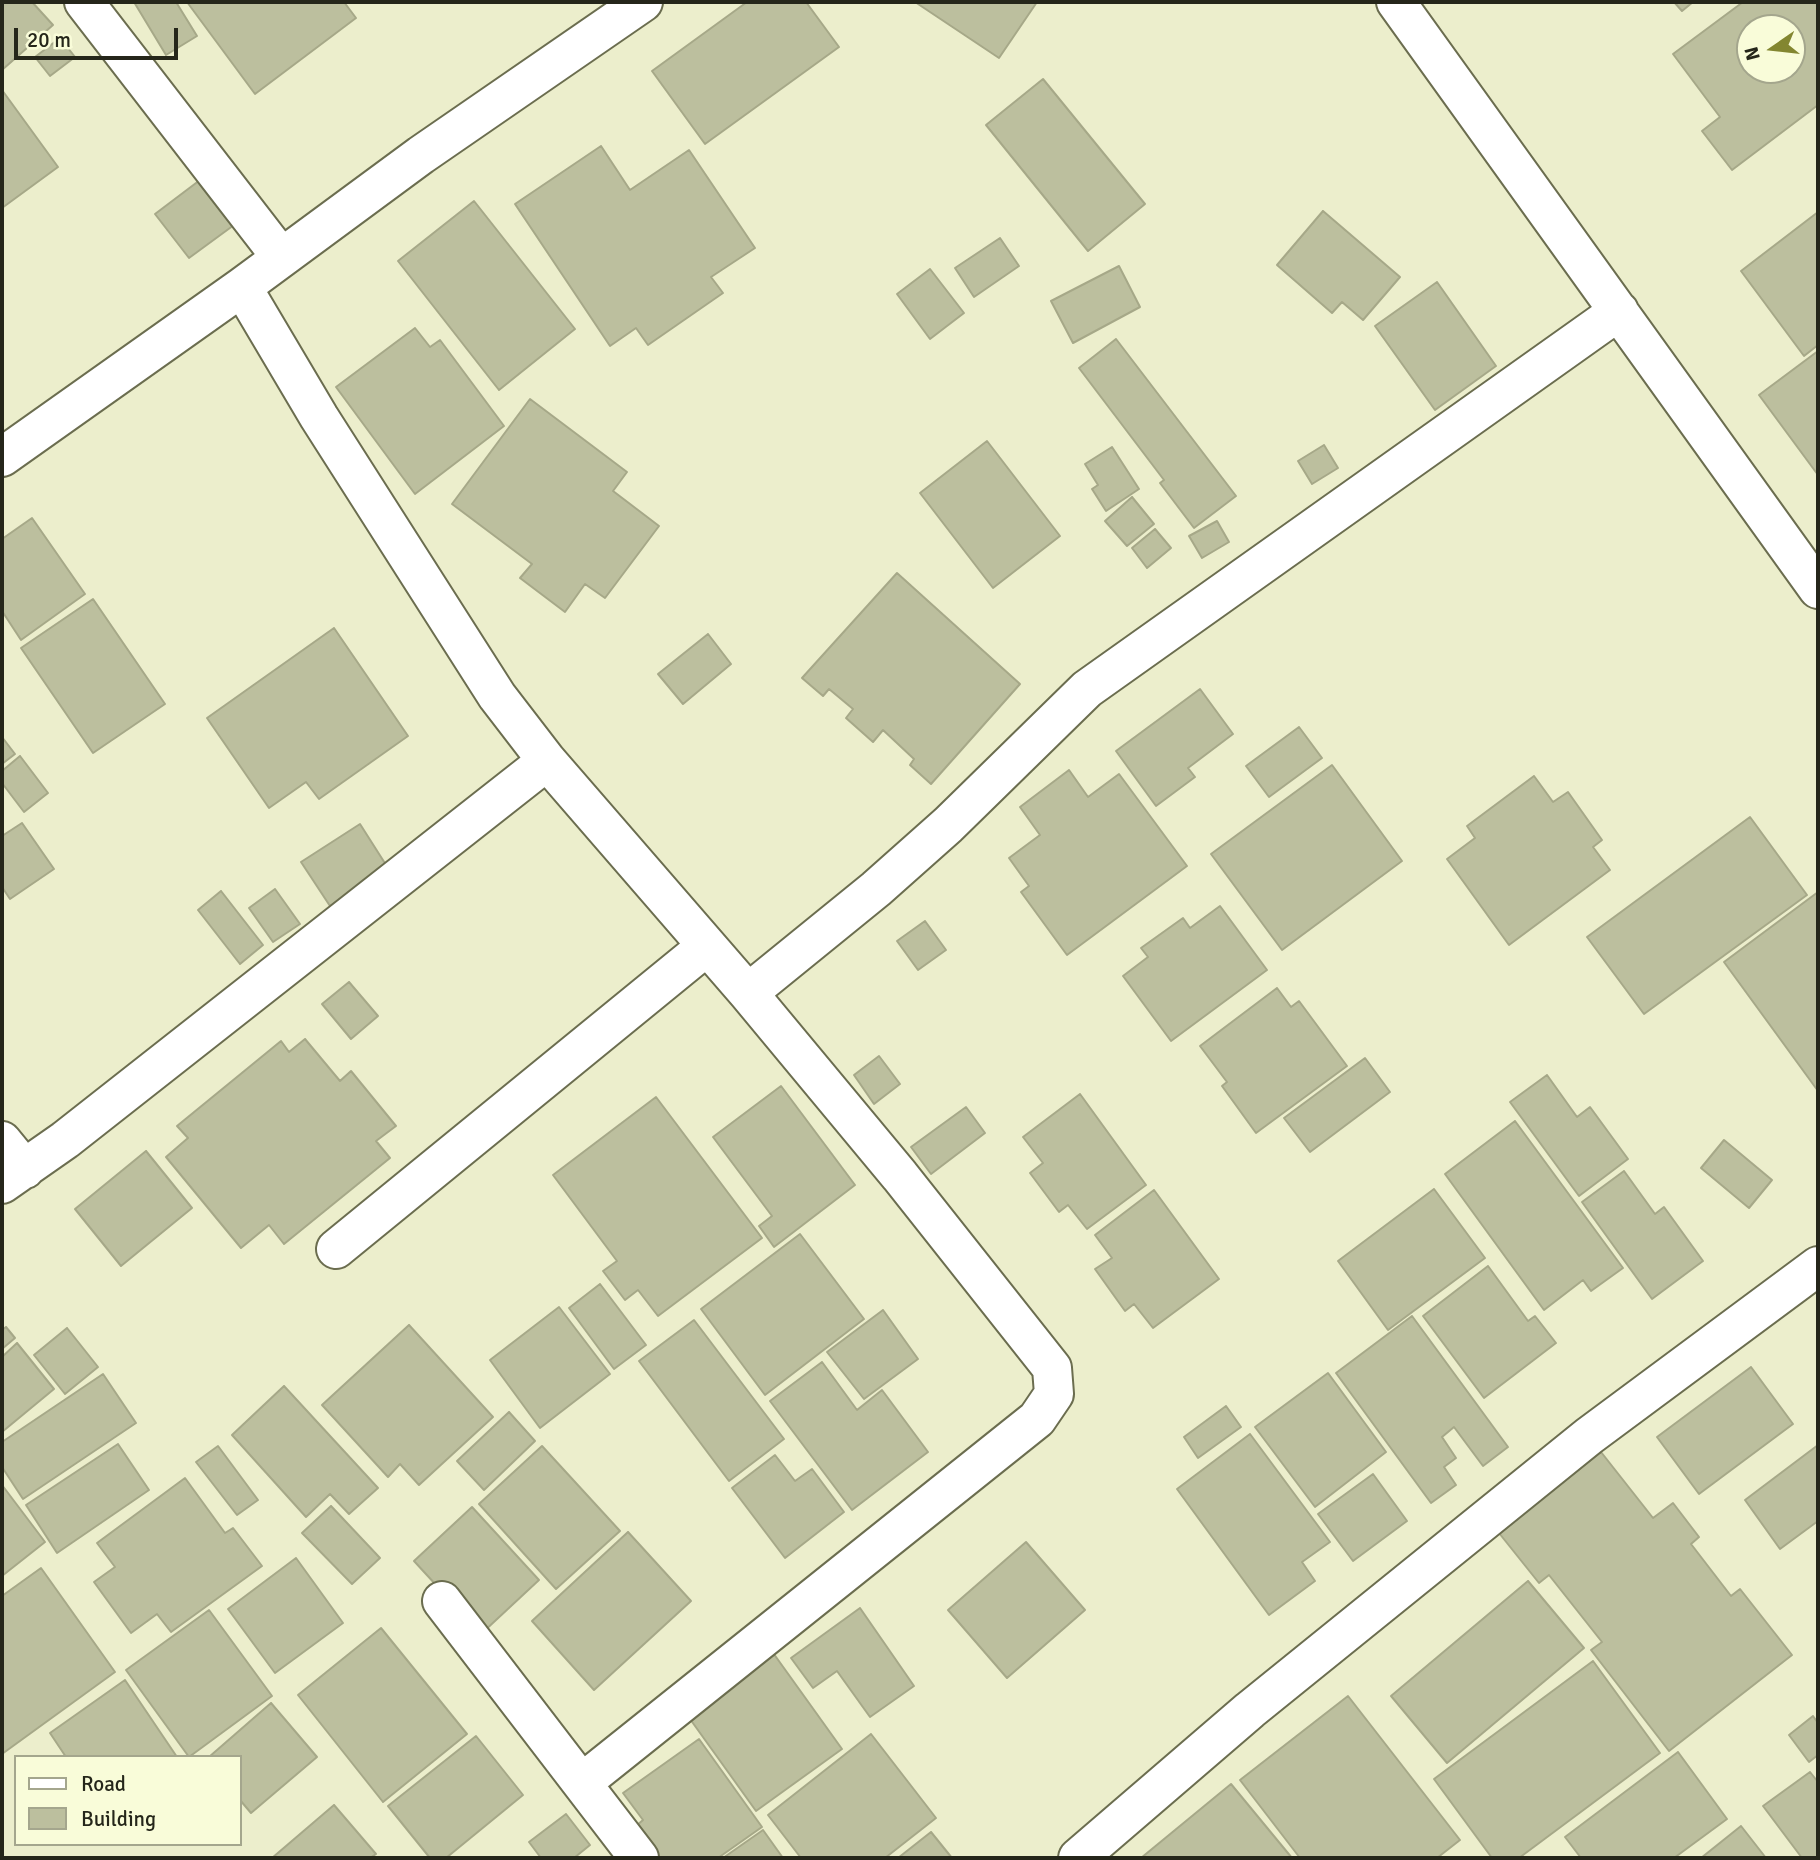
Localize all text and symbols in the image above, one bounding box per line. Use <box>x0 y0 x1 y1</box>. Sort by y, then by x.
scale bar <box>18 14 182 58</box>
north arrow <box>1736 14 1806 84</box>
text: 20 m <box>27 27 71 53</box>
text: N <box>1739 44 1766 63</box>
legend <box>14 1755 242 1846</box>
text: Road <box>81 1771 126 1797</box>
text: Building <box>81 1806 156 1832</box>

